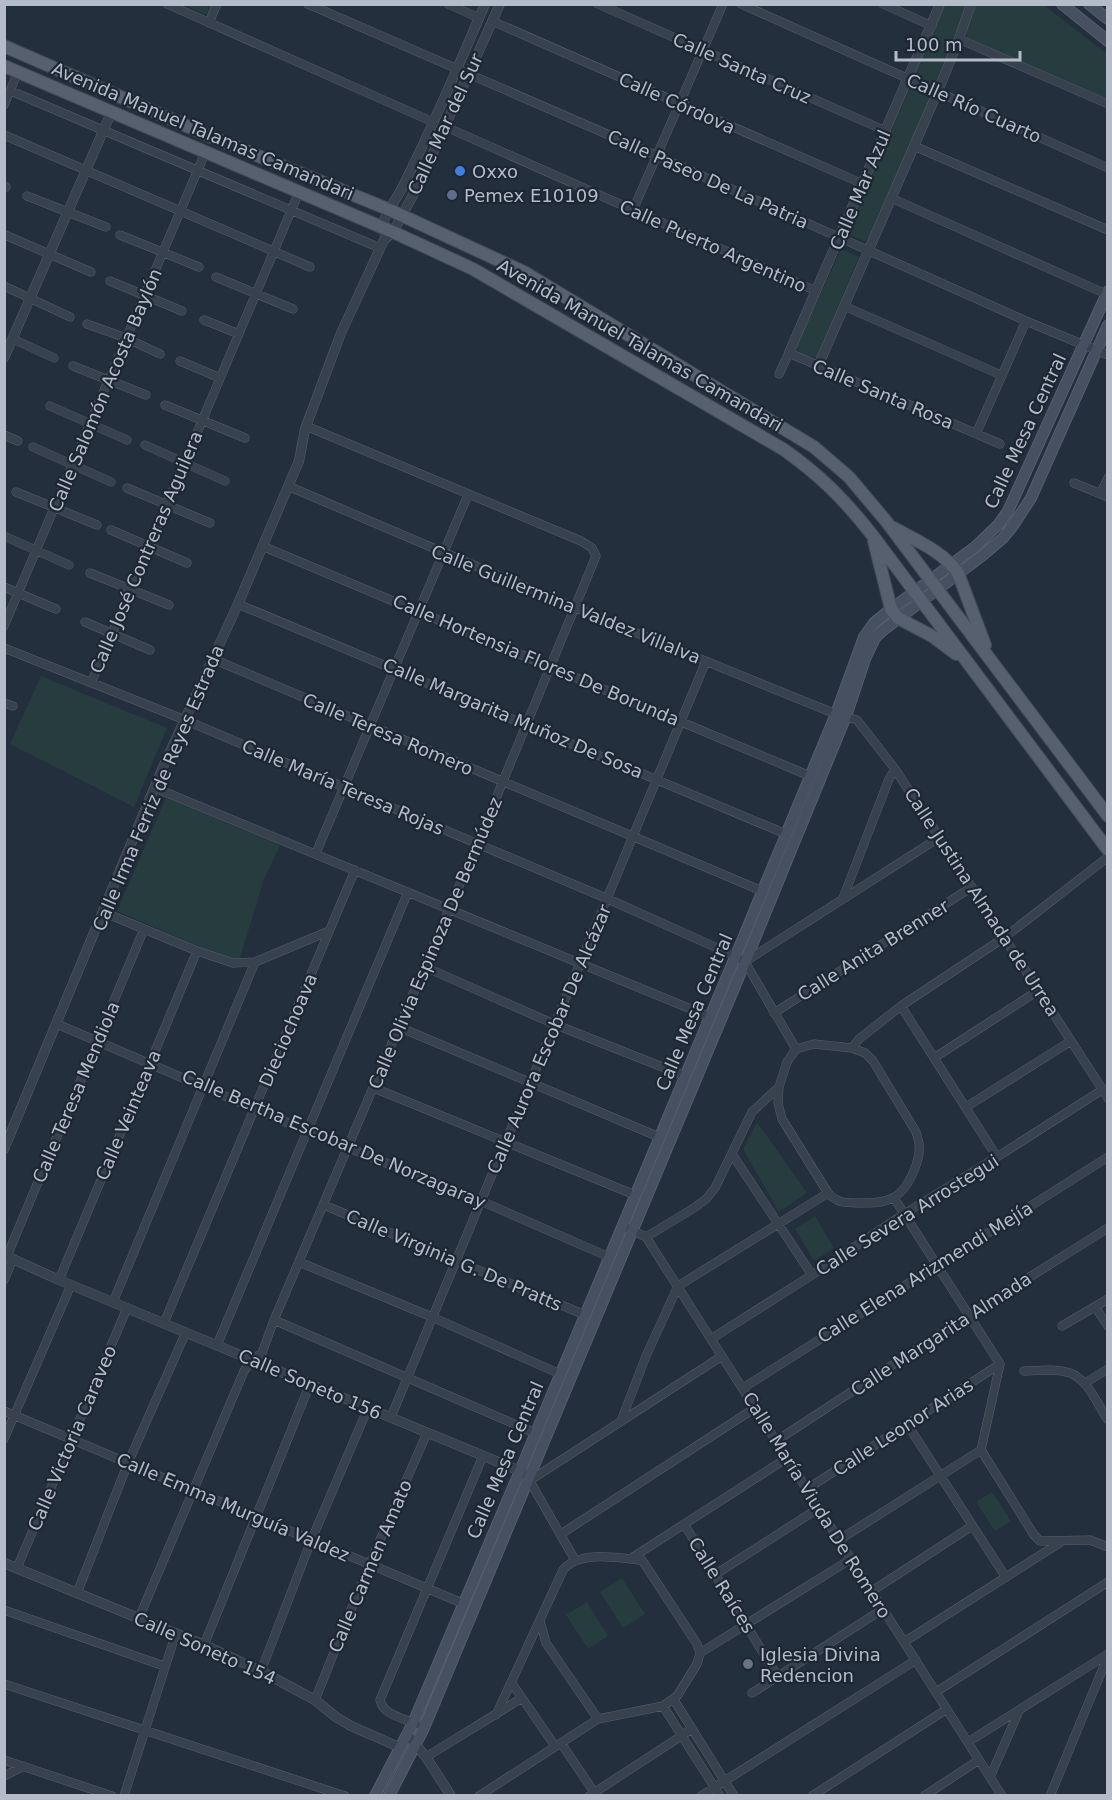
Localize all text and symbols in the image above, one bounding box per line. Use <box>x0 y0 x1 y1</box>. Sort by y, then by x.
scale bar <box>896 24 1020 62</box>
street label: Calle Santa Cruz <box>670 28 814 108</box>
text: 100 m <box>905 34 963 55</box>
street label: Calle Mar del Sur <box>403 49 487 198</box>
street label: Avenida Manuel Talamas Camandari <box>49 58 357 204</box>
street label: Calle Córdova <box>616 68 738 138</box>
street label: Calle Río Cuarto <box>903 69 1045 147</box>
street label: Calle Paseo De La Patria <box>604 125 812 233</box>
street label: Calle Mar Azul <box>825 127 895 253</box>
place label: Oxxo <box>472 161 518 182</box>
marker: Oxxo <box>453 164 467 178</box>
place label: Pemex E10109 <box>464 185 599 206</box>
marker: Pemex E10109 <box>445 188 459 202</box>
street label: Calle Puerto Argentino <box>616 195 810 297</box>
street label: Avenida Manuel Talamas Camandari <box>494 254 786 436</box>
street label: Calle Salomón Acosta Baylón <box>44 265 166 515</box>
street label: Calle Mesa Central <box>980 350 1070 512</box>
street label: Calle Santa Rosa <box>809 355 957 433</box>
street label: Calle José Contreras Aguilera <box>85 428 207 676</box>
street label: Calle Guillermina Valdez Villalva <box>428 540 704 668</box>
street label: Calle Hortensia Flores De Borunda <box>390 590 682 730</box>
street label: Calle Irma Ferriz de Reyes Estrada <box>88 642 228 934</box>
street label: Calle Margarita Muñoz De Sosa <box>380 653 646 783</box>
street label: Calle Teresa Romero <box>300 689 476 779</box>
street label: Calle María Teresa Rojas <box>239 735 447 839</box>
street label: Calle Justina Almada de Urrea <box>900 784 1064 1020</box>
street label: Calle Olivia Espinoza De Bermúdez <box>364 794 506 1092</box>
street label: Calle Anita Brenner <box>793 895 953 1005</box>
street label: Calle Aurora Escobar De Alcázar <box>483 901 616 1177</box>
street label: Calle Mesa Central <box>651 930 737 1094</box>
street label: Dieciochoava <box>255 970 321 1090</box>
street label: Calle Teresa Mendiola <box>28 998 124 1186</box>
street label: Calle Veinteava <box>91 1047 165 1183</box>
street label: Calle Bertha Escobar De Norzagaray <box>179 1065 489 1213</box>
street label: Calle Severa Arrostegui <box>812 1150 1002 1280</box>
street label: Calle Elena Arizmendi Mejía <box>813 1197 1037 1347</box>
street label: Calle Virginia G. De Pratts <box>343 1205 565 1315</box>
street label: Calle Margarita Almada <box>847 1268 1035 1400</box>
street label: Calle Victoria Caraveo <box>23 1342 121 1534</box>
street label: Calle Soneto 156 <box>235 1344 385 1424</box>
street label: Calle Leonor Arias <box>829 1374 977 1480</box>
street label: Calle Mesa Central <box>462 1378 548 1542</box>
street label: Calle María Viuda De Romero <box>739 1388 895 1622</box>
street label: Calle Emma Murguía Valdez <box>113 1448 353 1566</box>
street label: Calle Carmen Amato <box>324 1476 416 1656</box>
street label: Calle Raíces <box>684 1533 760 1637</box>
street label: Calle Soneto 154 <box>131 1607 279 1689</box>
place label: Iglesia Divina Redencion <box>760 1644 881 1686</box>
marker: Iglesia Divina Redencion <box>741 1657 755 1671</box>

